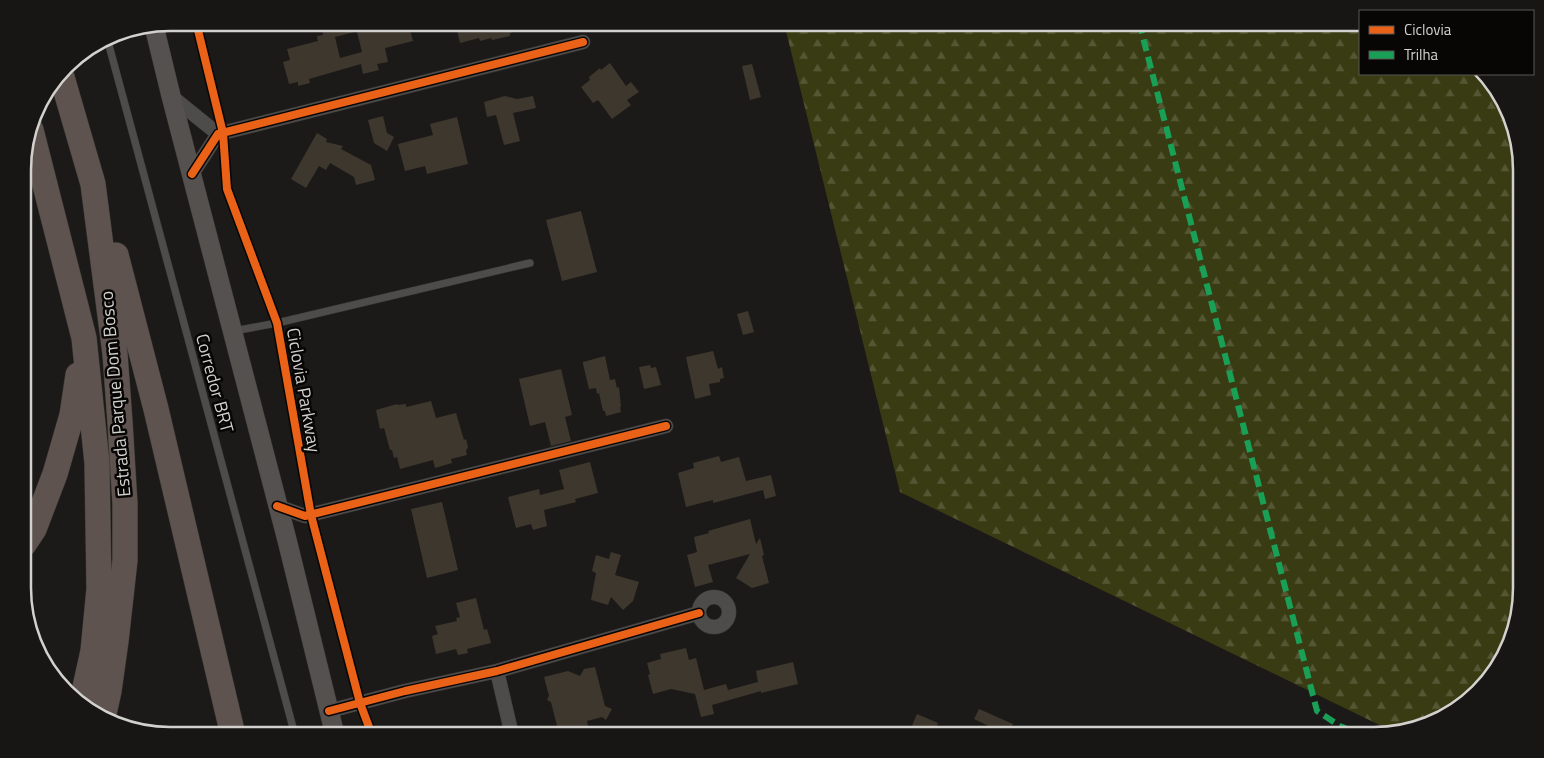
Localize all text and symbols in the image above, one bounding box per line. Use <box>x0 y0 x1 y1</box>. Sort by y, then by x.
legend <box>1359 10 1534 75</box>
text: Ciclovia <box>1404 18 1452 41</box>
text: Trilha <box>1404 43 1439 66</box>
street label: Estrada Parque Dom Bosco <box>93 290 137 498</box>
street label: Ciclovia Parkway <box>280 325 328 455</box>
street label: Corredor BRT <box>189 331 241 436</box>

